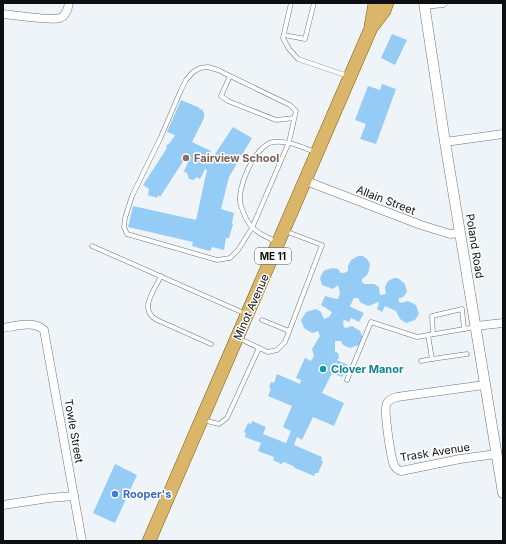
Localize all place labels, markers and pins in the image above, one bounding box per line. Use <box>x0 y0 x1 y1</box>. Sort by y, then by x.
place label: Fairview School <box>194 151 279 165</box>
marker: Fairview School <box>181 153 191 163</box>
place label: Clover Manor <box>331 362 404 376</box>
marker: Clover Manor <box>318 364 328 374</box>
place label: Rooper's <box>123 487 171 501</box>
marker: Rooper's <box>110 489 120 499</box>

